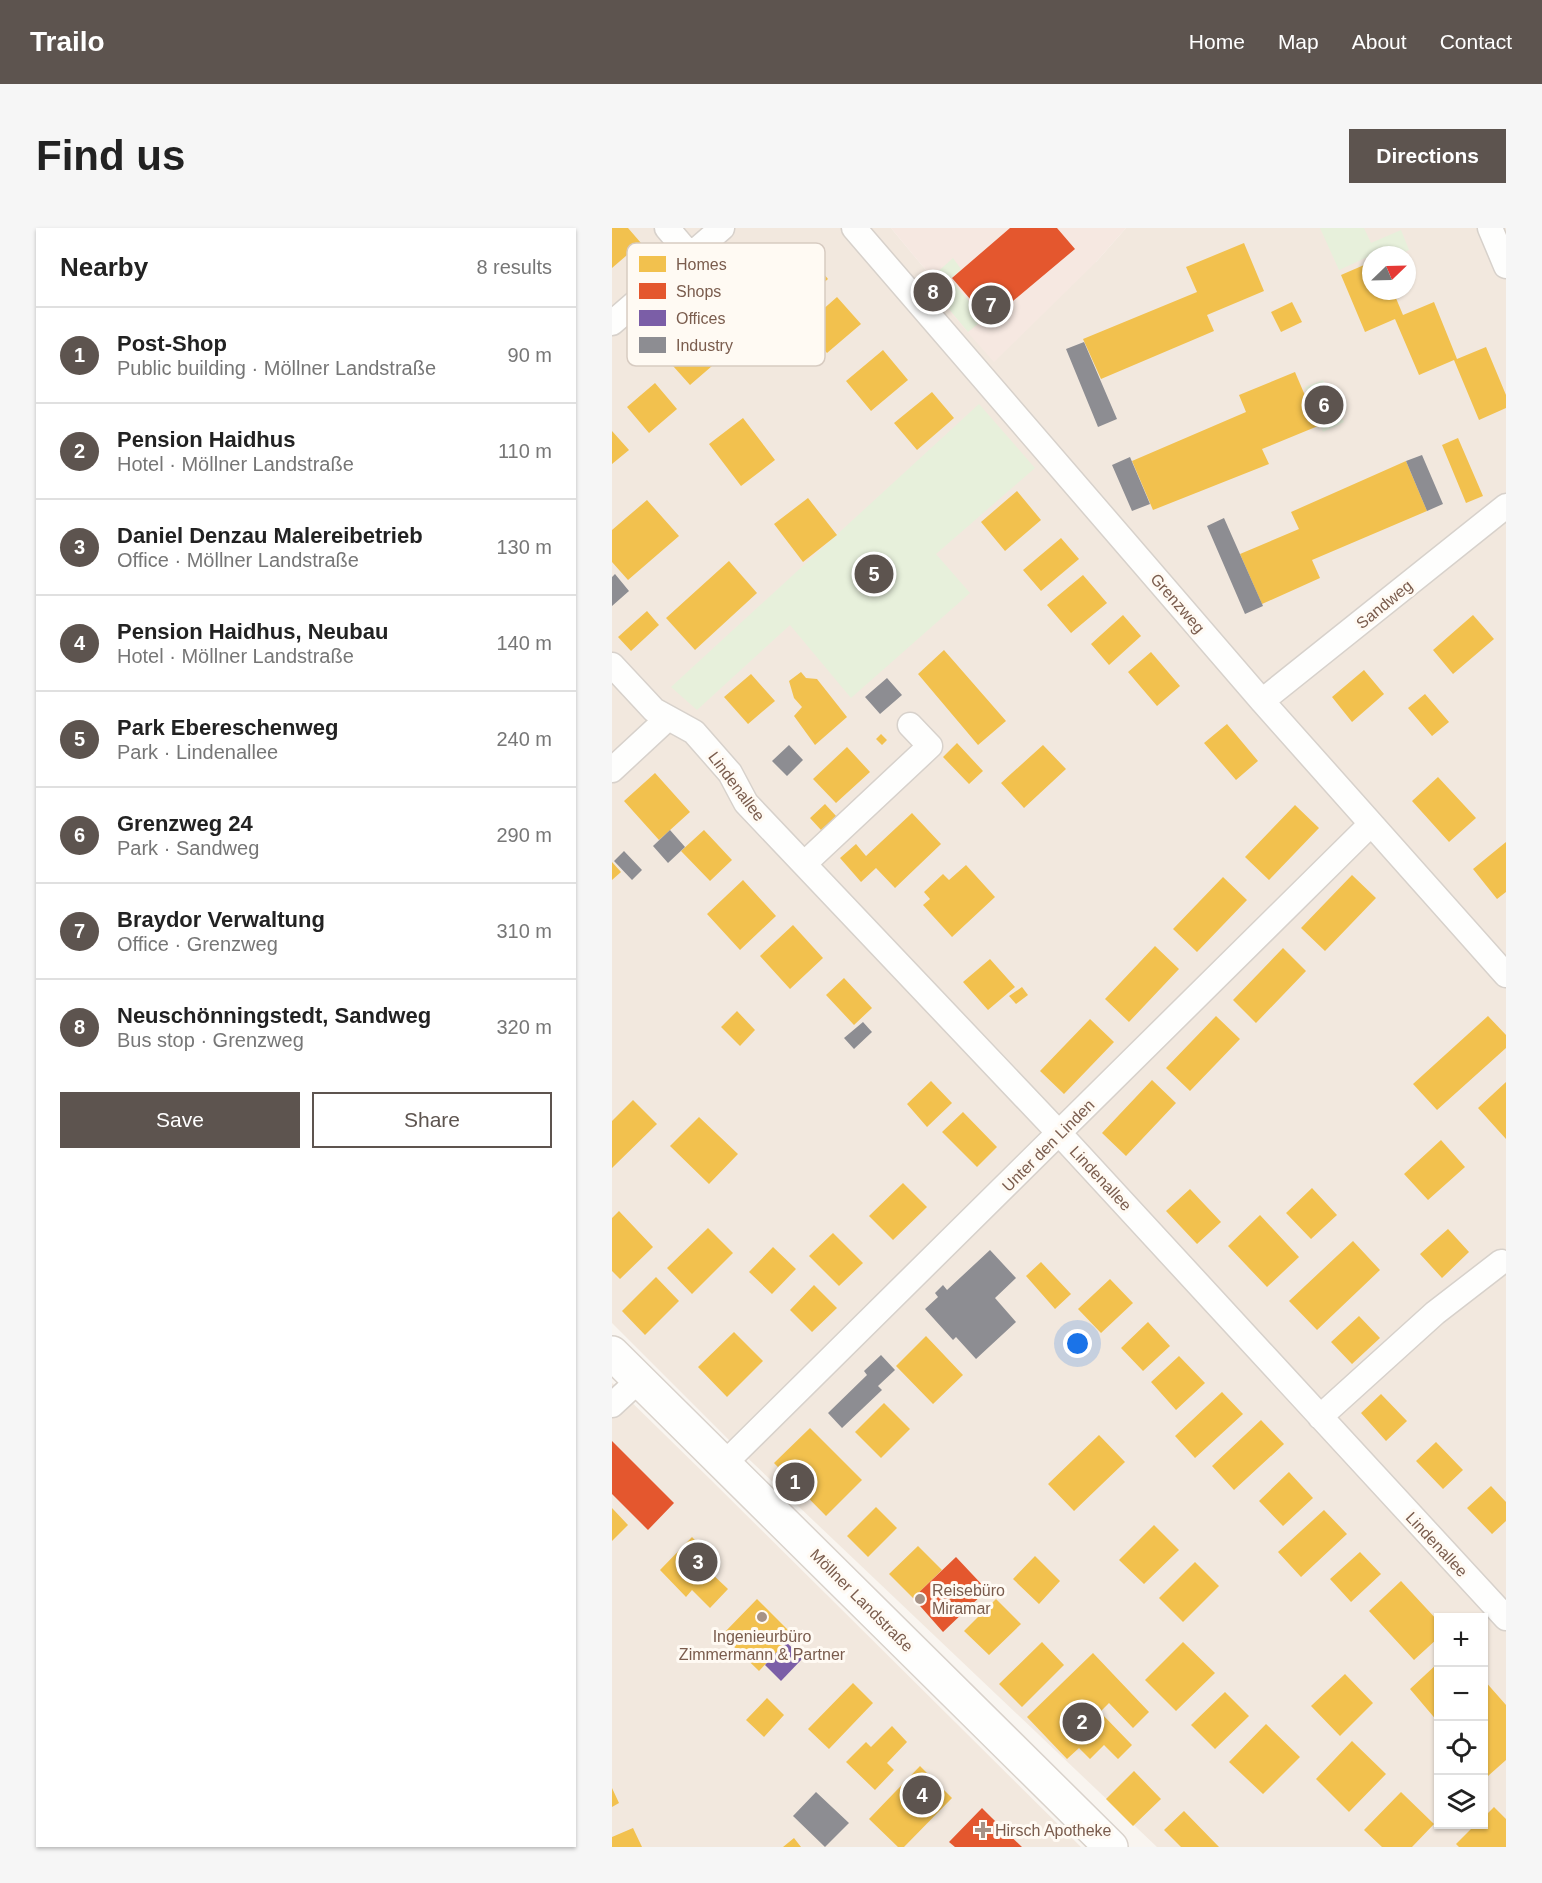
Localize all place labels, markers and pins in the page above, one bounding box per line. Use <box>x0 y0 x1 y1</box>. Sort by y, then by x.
pin: 8 <box>914 270 952 314</box>
pin: 7 <box>972 282 1010 328</box>
pin: 6 <box>1304 382 1344 428</box>
pin: 5 <box>854 552 894 596</box>
pin: 1 <box>776 1460 814 1504</box>
pin: 3 <box>678 1540 718 1584</box>
place label: Reisebüro Miramar <box>932 1582 1005 1617</box>
marker: Reisebüro Miramar <box>913 1592 927 1606</box>
marker: Ingenieurbüro Zimmermann & Partner <box>755 1610 769 1624</box>
place label: Ingenieurbüro Zimmermann & Partner <box>679 1628 846 1663</box>
pin: 2 <box>1062 1700 1102 1744</box>
pin: 4 <box>902 1772 942 1818</box>
place label: Hirsch Apotheke <box>995 1822 1112 1839</box>
marker: Hirsch Apotheke <box>976 1823 990 1837</box>

